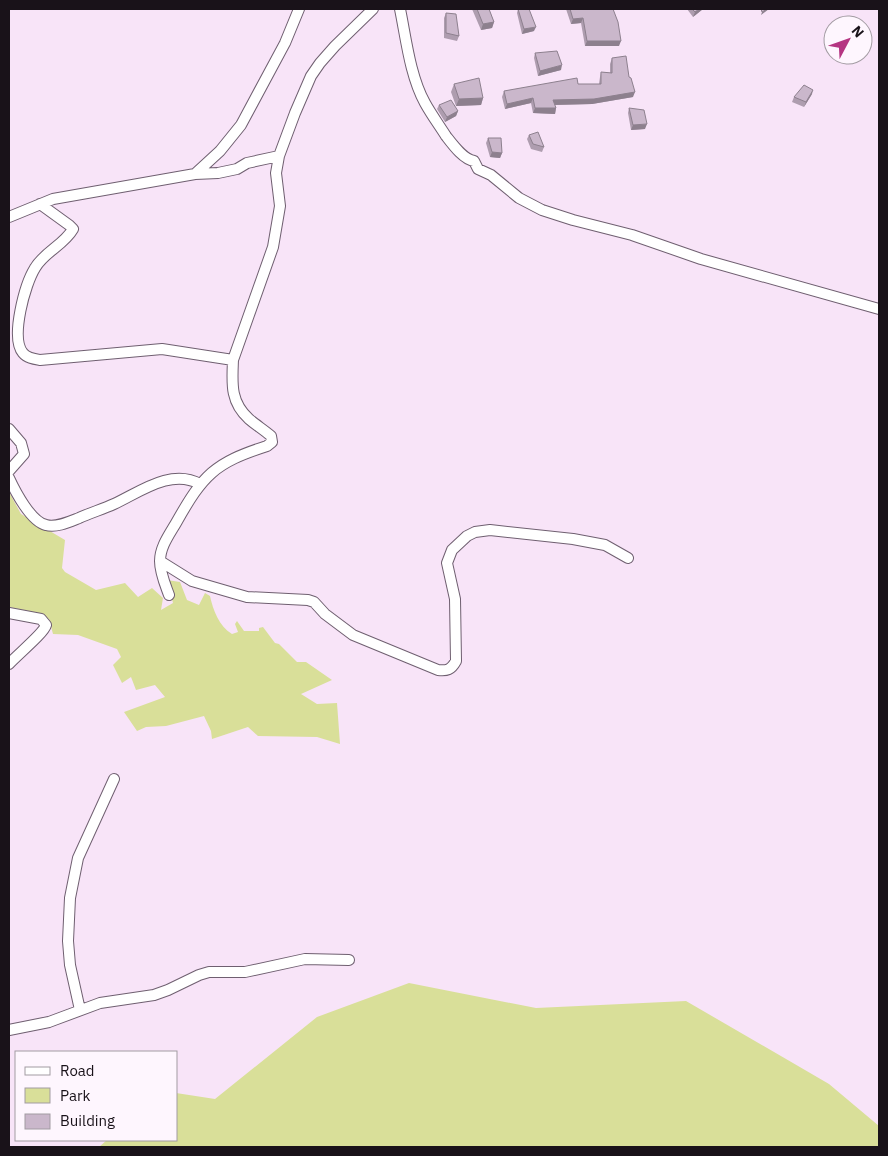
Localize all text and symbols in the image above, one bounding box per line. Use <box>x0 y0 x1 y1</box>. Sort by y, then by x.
north arrow <box>823 15 873 65</box>
text: N <box>848 22 868 41</box>
legend <box>15 1051 178 1141</box>
text: Road <box>60 1061 95 1080</box>
text: Park <box>60 1086 90 1105</box>
text: Building <box>60 1111 115 1130</box>

